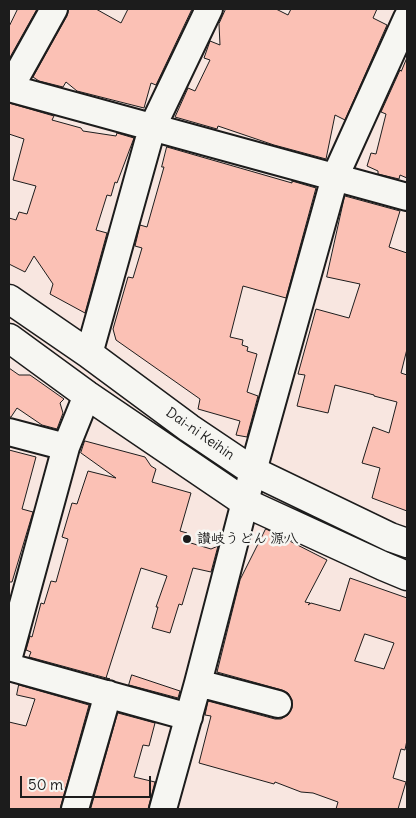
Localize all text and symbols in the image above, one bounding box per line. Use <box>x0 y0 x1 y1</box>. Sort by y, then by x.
street label: Dai-ni Keihin <box>162 404 238 464</box>
place label: 讃岐うどん 源八 <box>197 531 298 547</box>
marker: 讃岐うどん 源八 <box>181 533 193 545</box>
scale bar <box>22 766 154 798</box>
text: 50 m <box>28 775 63 794</box>

